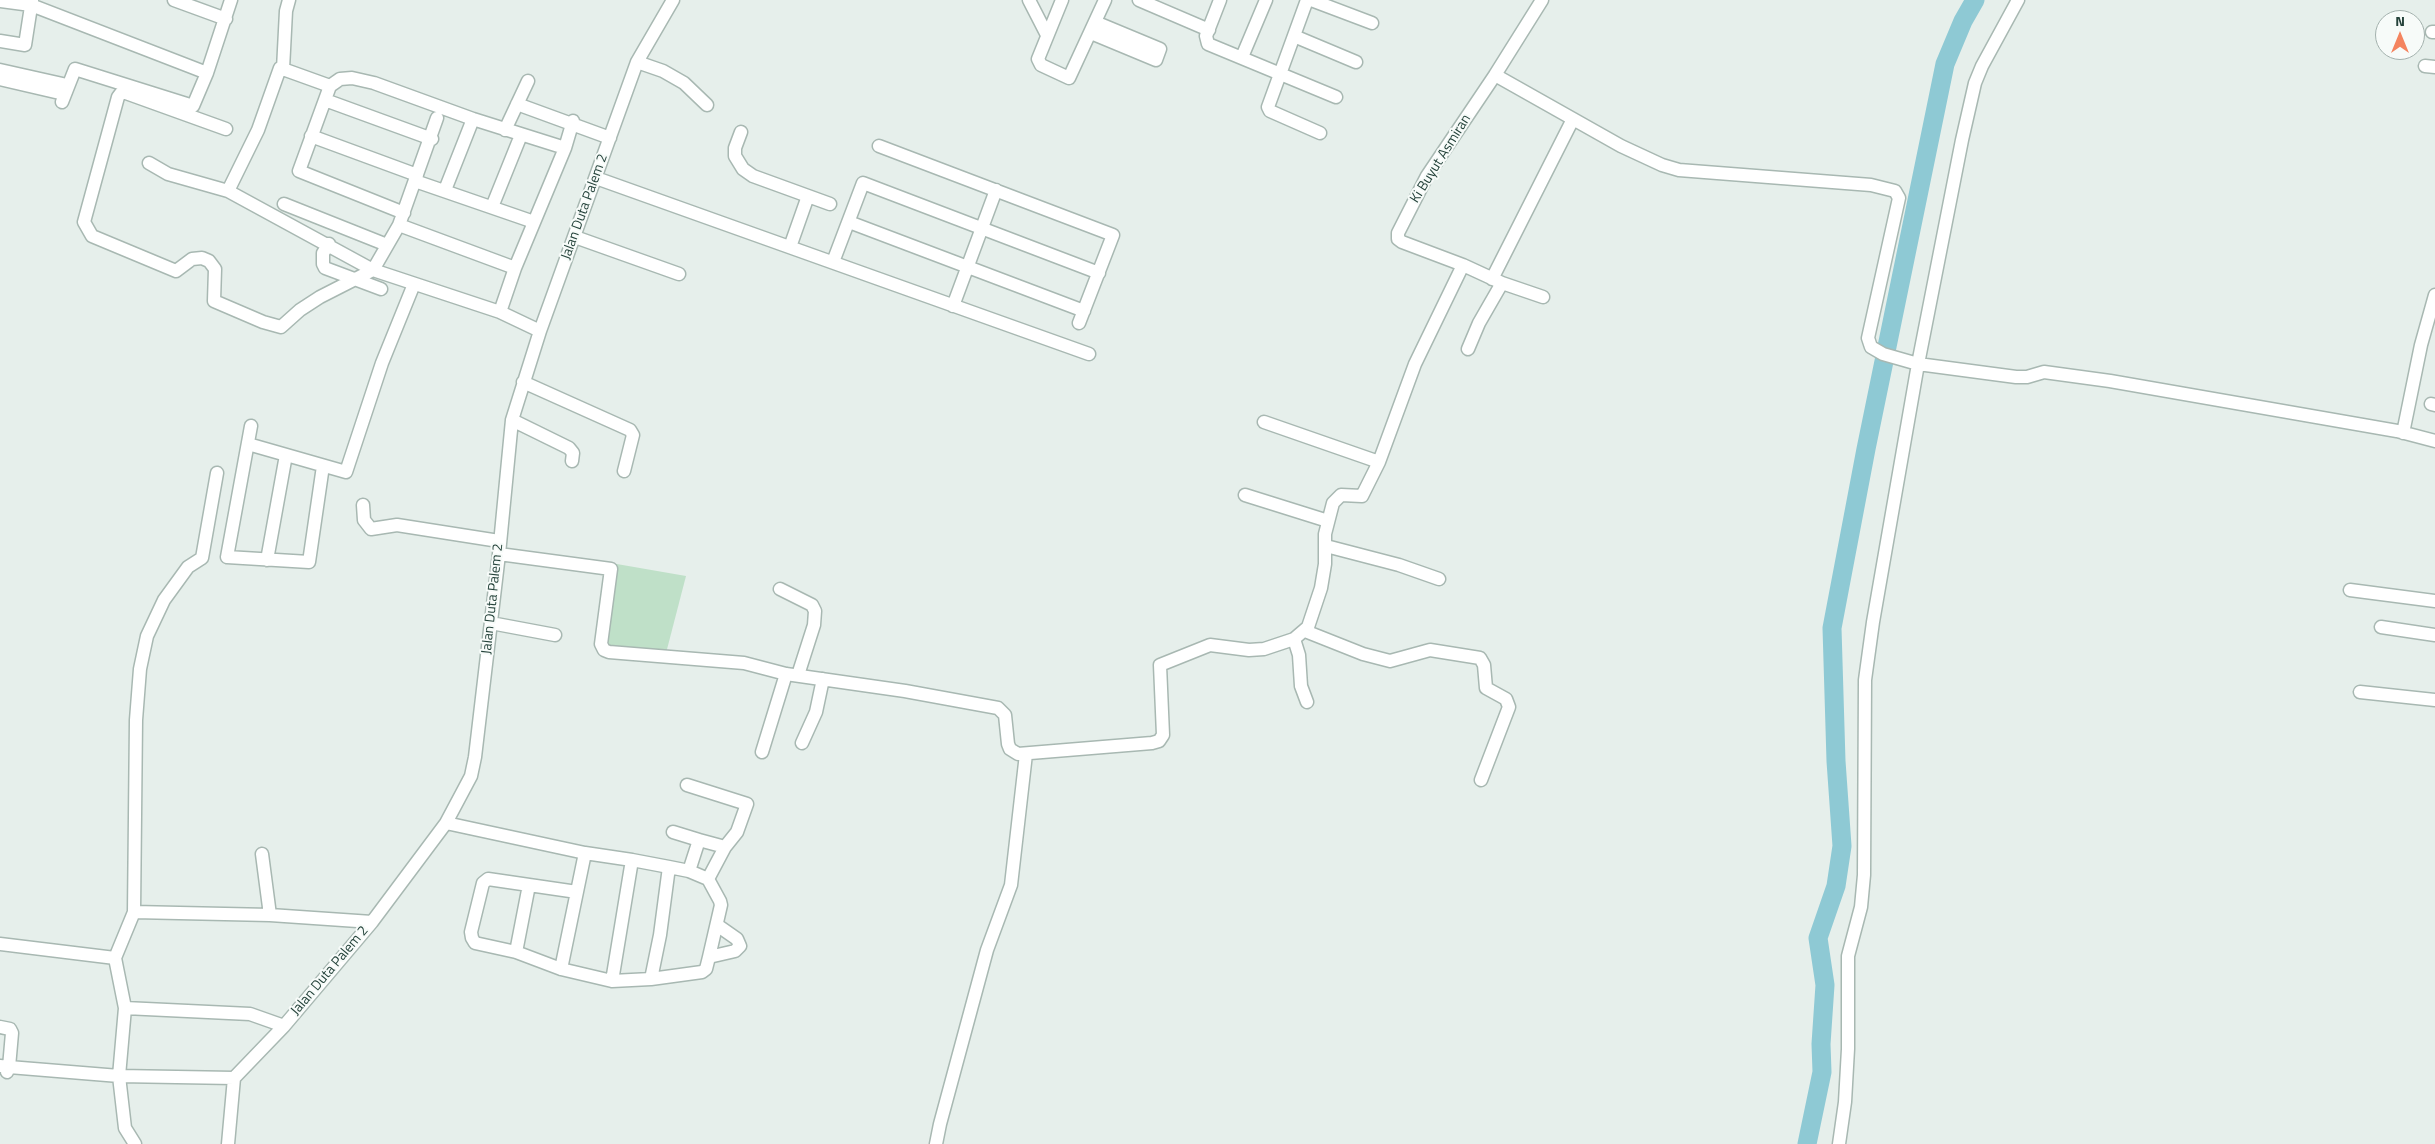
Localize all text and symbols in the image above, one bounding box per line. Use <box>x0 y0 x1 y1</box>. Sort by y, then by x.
north arrow <box>2375 10 2425 60</box>
text: N <box>2395 10 2405 31</box>
street label: Ki Buyut Asmiran <box>1407 112 1475 206</box>
street label: Jalan Duta Palem 2 <box>558 152 612 262</box>
street label: Jalan Duta Palem 2 <box>479 543 507 655</box>
street label: Jalan Duta Palem 2 <box>288 923 372 1019</box>

